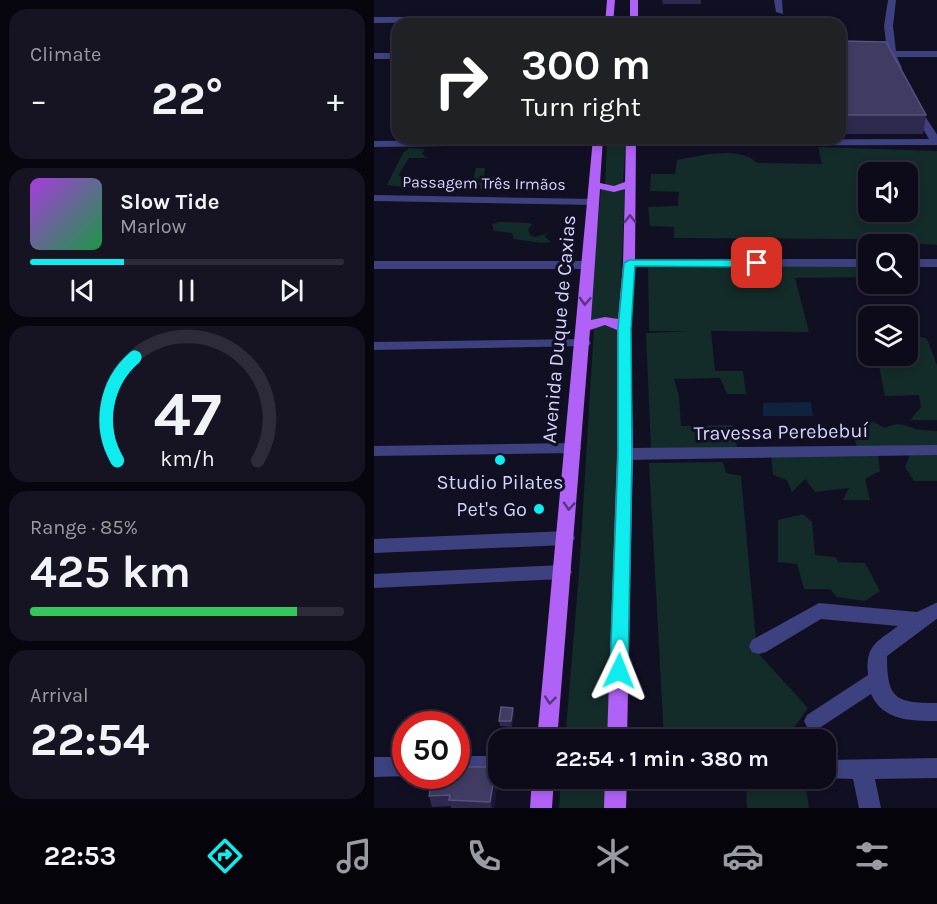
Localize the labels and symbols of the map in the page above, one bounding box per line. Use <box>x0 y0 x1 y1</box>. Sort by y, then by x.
street label: Passagem Três Irmãos <box>402 172 566 194</box>
street label: Avenida Duque de Caxias <box>538 214 580 444</box>
one-way arrow <box>623 215 636 224</box>
pin <box>731 237 782 288</box>
one-way arrow <box>579 296 592 305</box>
street label: Travessa Perebebuí <box>693 419 869 445</box>
marker: Studio Pilates <box>493 453 507 467</box>
place label: Studio Pilates <box>436 471 564 494</box>
place label: Pet's Go <box>456 498 527 521</box>
marker: Pet's Go <box>532 502 546 516</box>
one-way arrow <box>562 502 575 511</box>
position arrow <box>587 639 651 703</box>
one-way arrow <box>544 696 557 705</box>
speed limit sign: 50 <box>392 711 470 789</box>

